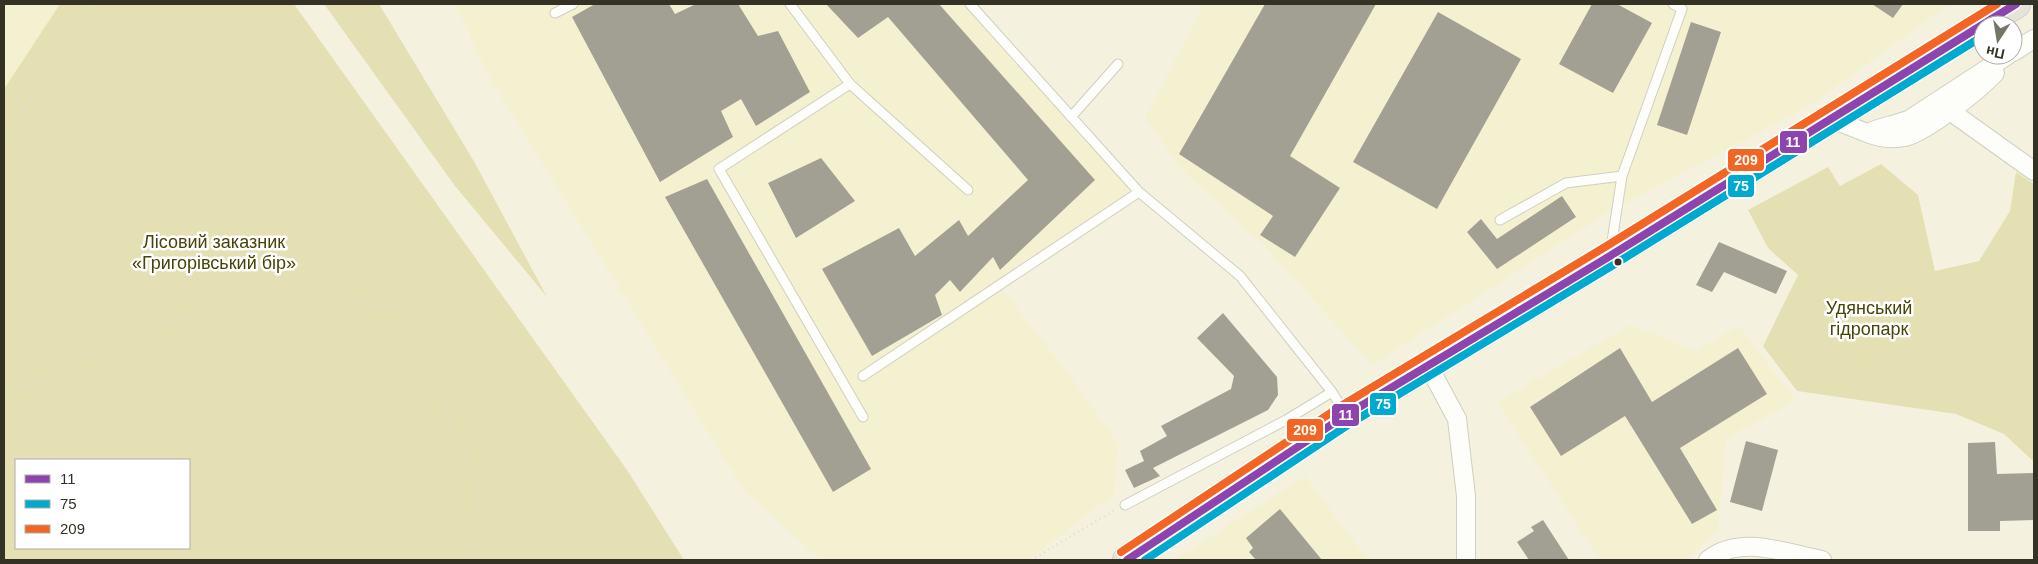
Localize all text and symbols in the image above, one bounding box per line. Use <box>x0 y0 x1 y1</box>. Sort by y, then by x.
north arrow <box>1973 15 2023 65</box>
text: Пн <box>1985 43 2006 62</box>
line badge: 11 <box>1779 130 1808 154</box>
text: 11 <box>1786 134 1801 150</box>
line badge: 209 <box>1727 148 1765 172</box>
text: 209 <box>1734 152 1758 168</box>
line badge: 75 <box>1727 174 1755 198</box>
text: 75 <box>1733 178 1749 194</box>
park label: Лісовий заказник «Григорівський бір» <box>132 232 296 273</box>
unlabelled marker <box>1613 257 1623 267</box>
park label: Удянський гідропарк <box>1826 298 1912 339</box>
line badge: 75 <box>1369 392 1397 416</box>
text: 75 <box>1375 396 1391 412</box>
line badge: 11 <box>1331 403 1360 427</box>
text: 11 <box>1339 407 1354 423</box>
line badge: 209 <box>1286 418 1324 442</box>
text: 209 <box>1293 422 1317 438</box>
legend <box>15 459 190 549</box>
text: 11 <box>60 470 76 487</box>
text: 75 <box>60 495 77 512</box>
text: 209 <box>60 520 85 537</box>

